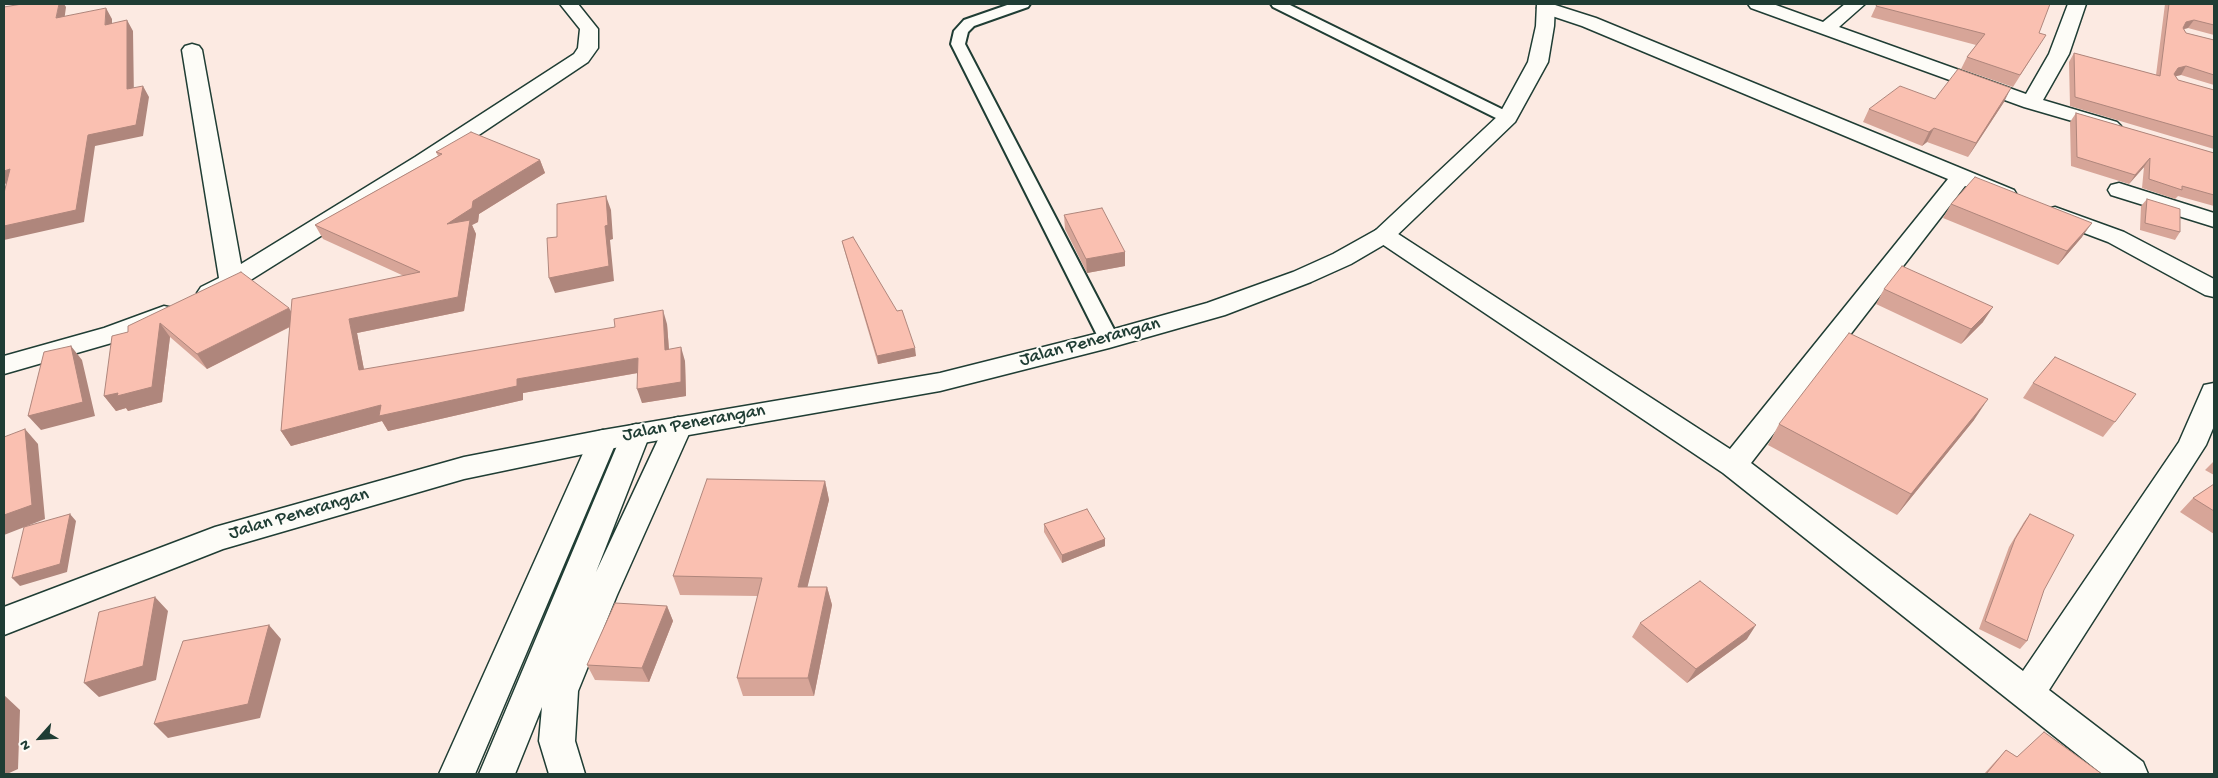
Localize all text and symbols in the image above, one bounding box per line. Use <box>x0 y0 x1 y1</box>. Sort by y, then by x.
street label: Jalan Penerangan <box>1017 313 1163 373</box>
street label: Jalan Penerangan <box>621 400 767 448</box>
street label: Jalan Penerangan <box>226 484 372 546</box>
north arrow <box>15 713 65 763</box>
text: N <box>16 737 36 753</box>

